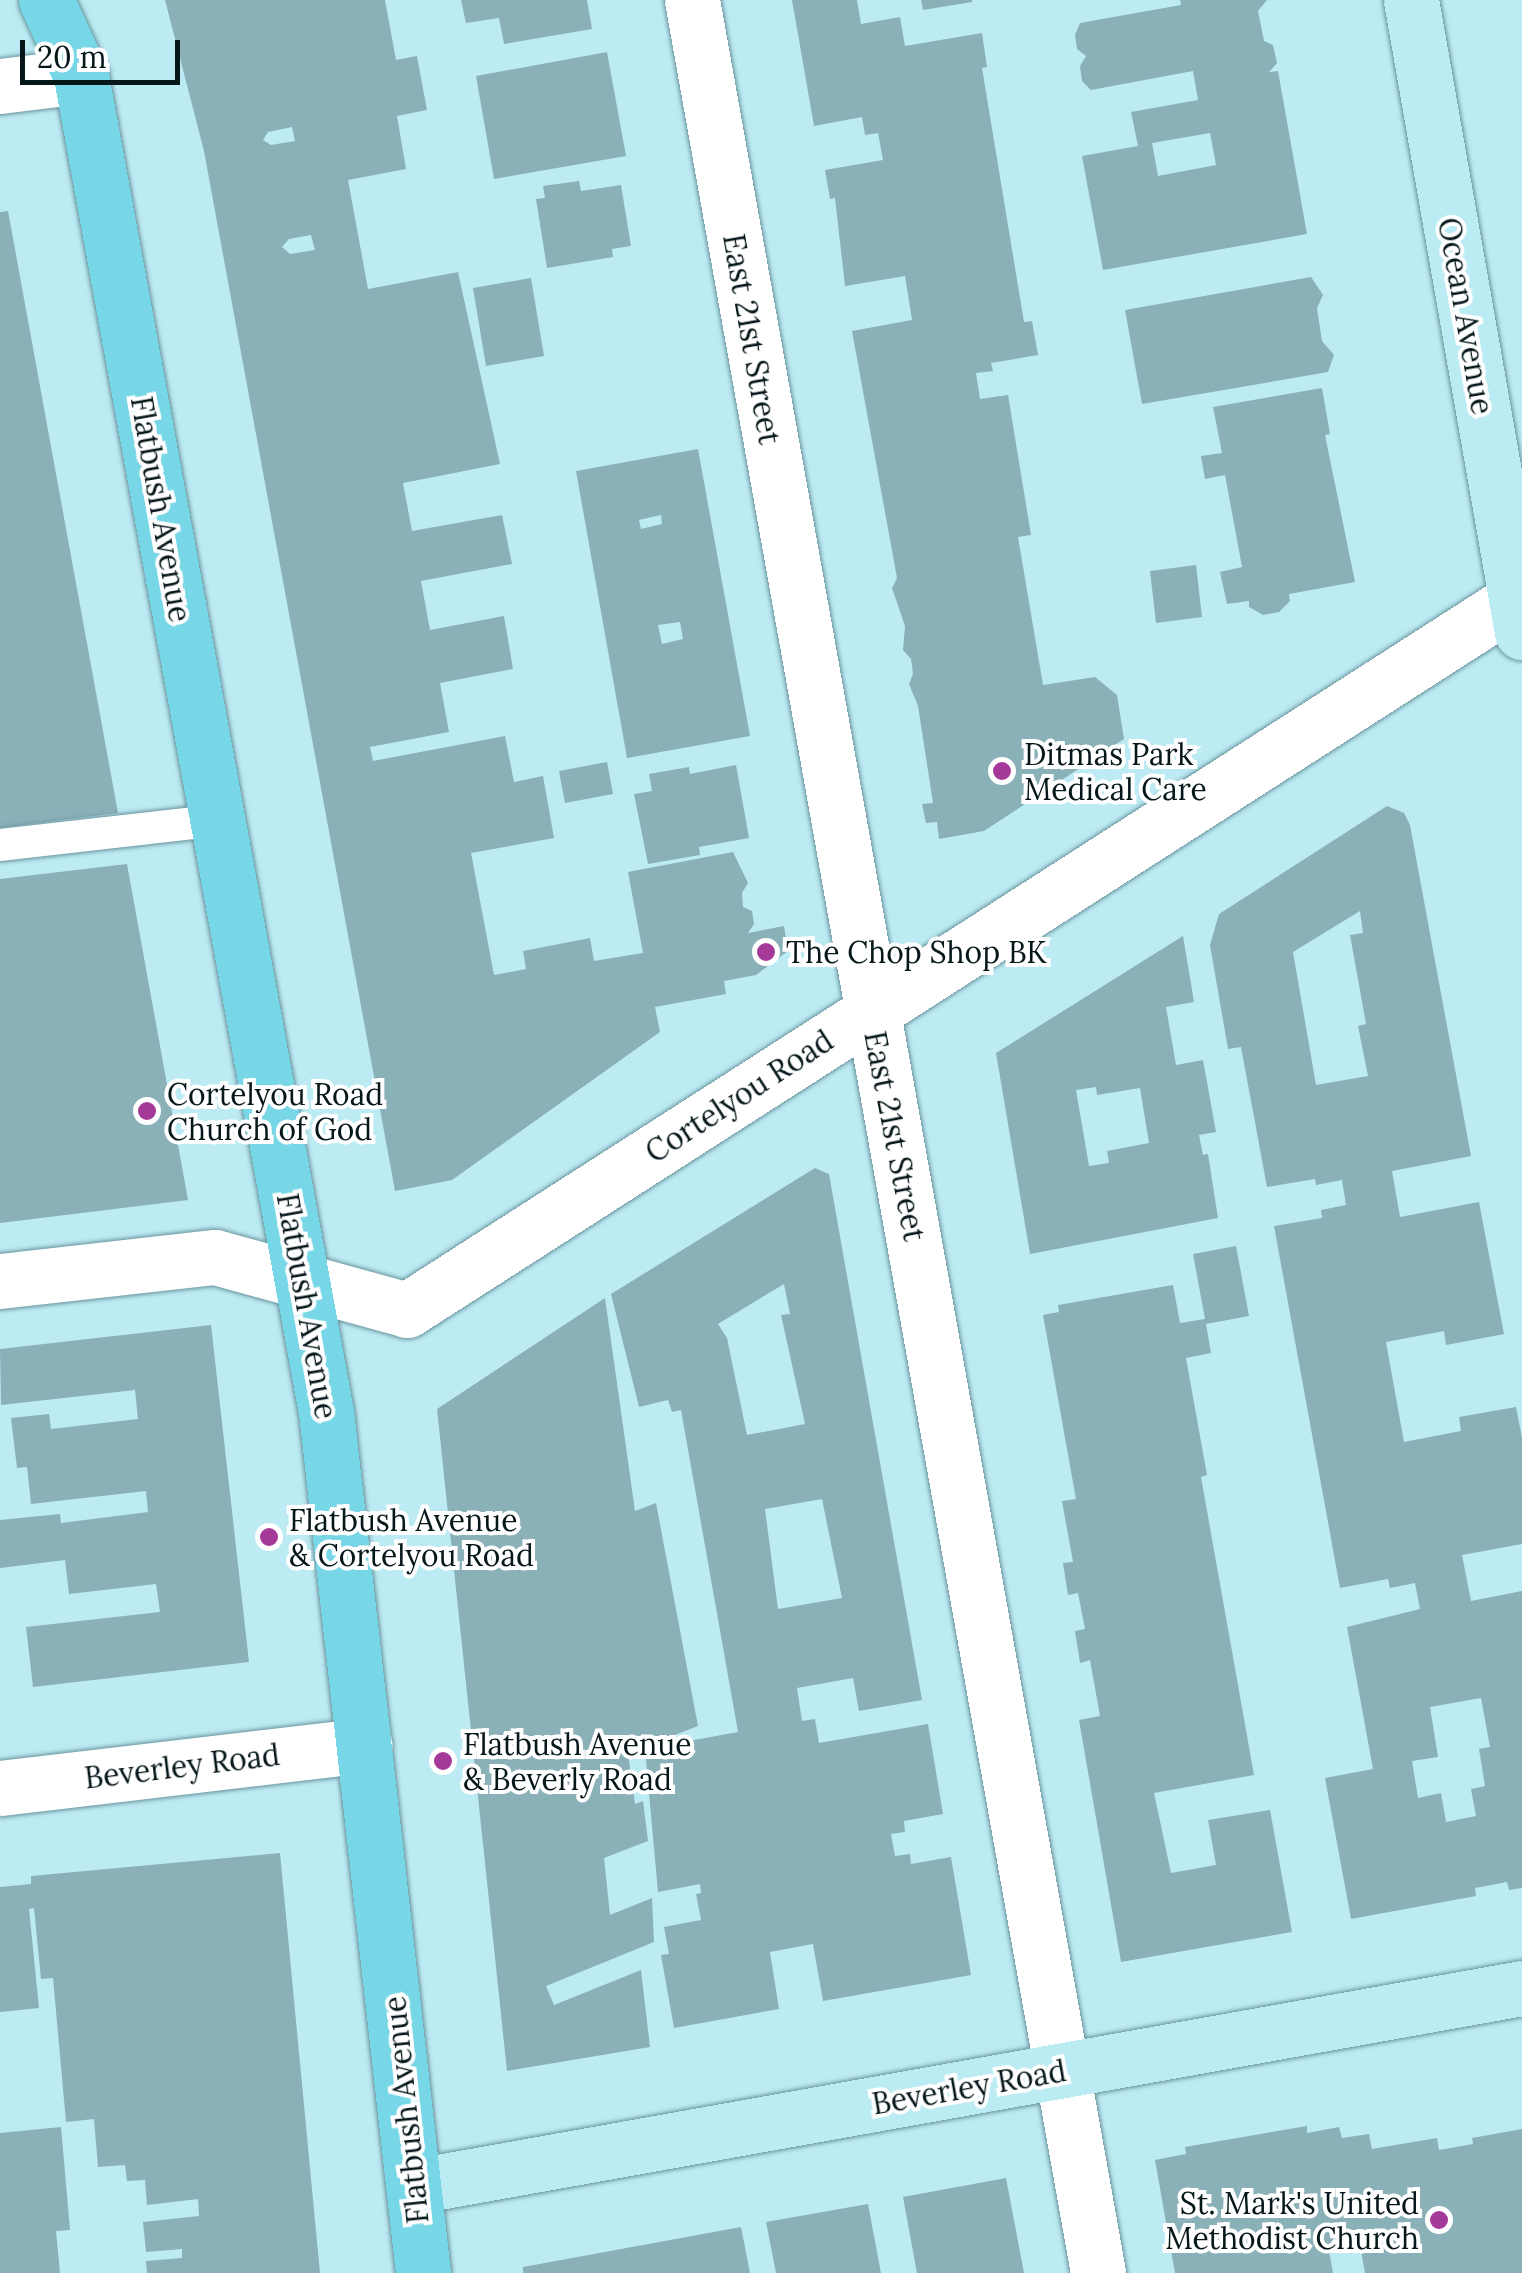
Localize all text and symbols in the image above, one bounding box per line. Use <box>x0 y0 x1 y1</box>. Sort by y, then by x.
scale bar <box>25 20 185 82</box>
text: 20 m <box>37 38 106 76</box>
street label: Ocean Avenue <box>1431 215 1501 417</box>
street label: East 21st Street <box>716 231 788 447</box>
street label: Flatbush Avenue <box>123 393 199 625</box>
place label: Ditmas Park Medical Care <box>1024 736 1207 806</box>
marker: Ditmas Park Medical Care <box>989 758 1015 784</box>
place label: The Chop Shop BK <box>786 934 1047 970</box>
marker: The Chop Shop BK <box>755 941 777 963</box>
street label: Cortelyou Road <box>639 1022 839 1170</box>
street label: East 21st Street <box>857 1028 933 1244</box>
place label: Cortelyou Road Church of God <box>167 1076 383 1146</box>
marker: Cortelyou Road Church of God <box>136 1100 158 1122</box>
street label: Flatbush Avenue <box>269 1190 345 1422</box>
place label: Flatbush Avenue & Cortelyou Road <box>289 1502 534 1572</box>
marker: Flatbush Avenue & Cortelyou Road <box>258 1526 280 1548</box>
place label: Flatbush Avenue & Beverly Road <box>463 1726 691 1796</box>
street label: Beverley Road <box>82 1736 282 1796</box>
marker: Flatbush Avenue & Beverly Road <box>432 1750 454 1772</box>
street label: Flatbush Avenue <box>376 1995 436 2225</box>
street label: Beverley Road <box>869 2052 1069 2122</box>
place label: St. Mark's United Methodist Church <box>1165 2185 1419 2256</box>
marker: St. Mark's United Methodist Church <box>1428 2209 1450 2231</box>

